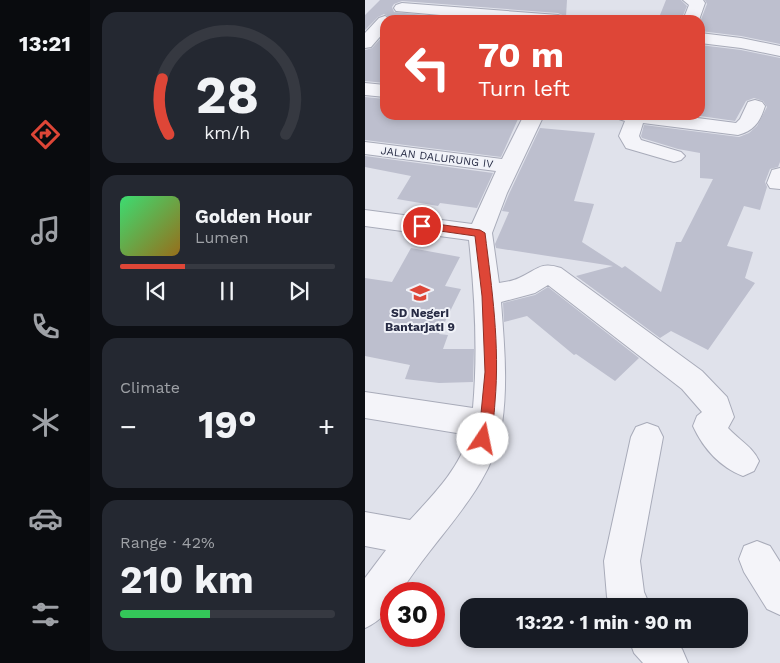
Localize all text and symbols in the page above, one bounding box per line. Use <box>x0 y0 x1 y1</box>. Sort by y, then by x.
text: 13:21 <box>19 31 71 56</box>
text: 70 m <box>478 34 564 76</box>
icon: left <box>395 35 460 100</box>
text: 28 <box>196 65 259 126</box>
text: Turn left <box>478 76 570 101</box>
icon: directions <box>28 117 63 152</box>
text: km/h <box>204 122 251 143</box>
street label: JALAN DALURUNG IV <box>380 144 494 171</box>
text: Golden Hour <box>195 205 312 228</box>
pin <box>401 205 443 247</box>
icon: arrive <box>408 212 436 240</box>
icon: music <box>28 213 63 248</box>
text: Lumen <box>195 228 249 247</box>
icon: previous <box>142 277 170 305</box>
icon: pause <box>213 277 241 305</box>
icon: next <box>285 277 313 305</box>
school or university icon: SD Negeri Bantarjati 9 <box>409 282 431 304</box>
place label: SD Negeri Bantarjati 9 <box>385 306 455 334</box>
icon: phone <box>28 309 63 344</box>
text: Climate <box>120 378 180 397</box>
text: 19° <box>198 403 257 447</box>
icon: climate <box>28 405 63 440</box>
text: − <box>120 410 137 443</box>
text: + <box>318 410 335 443</box>
position arrow <box>456 412 508 464</box>
icon: car <box>28 501 63 536</box>
text: Range · 42% <box>120 533 215 552</box>
text: 210 km <box>120 558 254 602</box>
speed limit sign: 30 <box>380 582 445 647</box>
icon: filters <box>28 597 63 632</box>
text: 13:22 · 1 min · 90 m <box>516 611 692 634</box>

